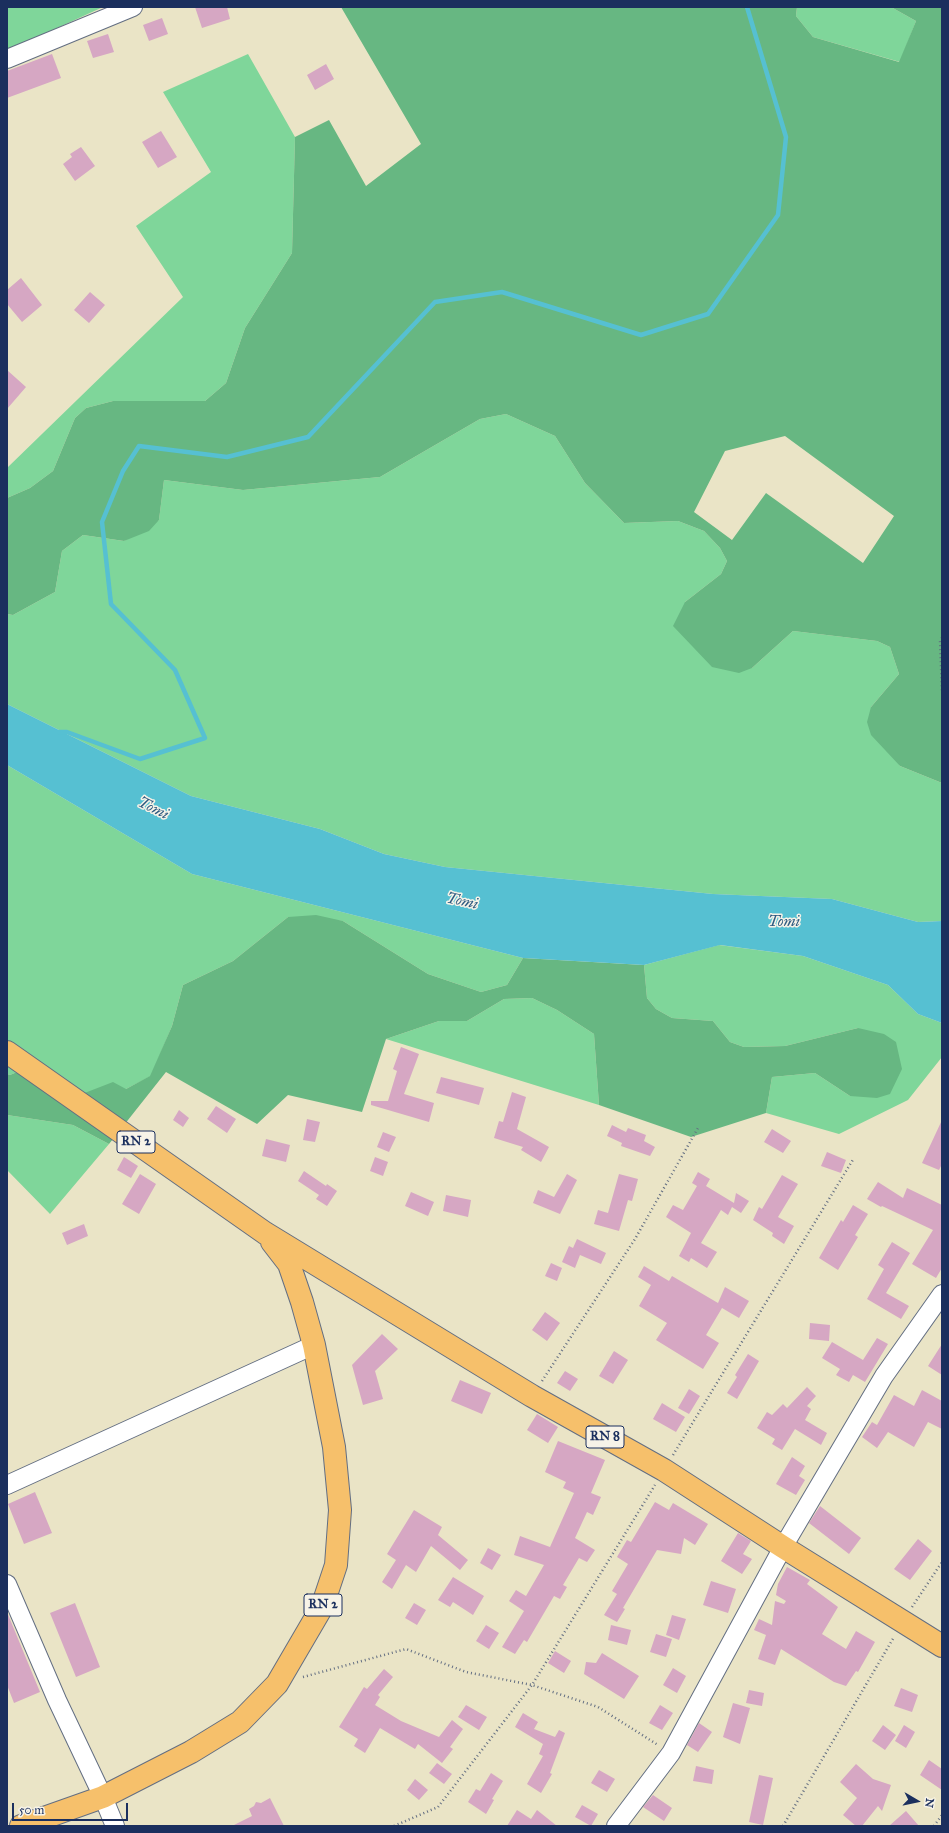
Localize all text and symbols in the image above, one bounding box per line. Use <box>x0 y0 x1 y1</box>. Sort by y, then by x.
water label: Tomi <box>135 794 171 824</box>
water label: Tomi <box>445 890 479 914</box>
water label: Tomi <box>768 913 800 931</box>
road number: RN 2 <box>117 1131 155 1153</box>
road number: RN 8 <box>586 1426 624 1448</box>
road number: RN 2 <box>304 1594 342 1616</box>
north arrow <box>897 1781 937 1821</box>
scale bar <box>14 1795 130 1821</box>
text: N <box>922 1797 936 1809</box>
text: 50 m <box>19 1803 44 1817</box>

